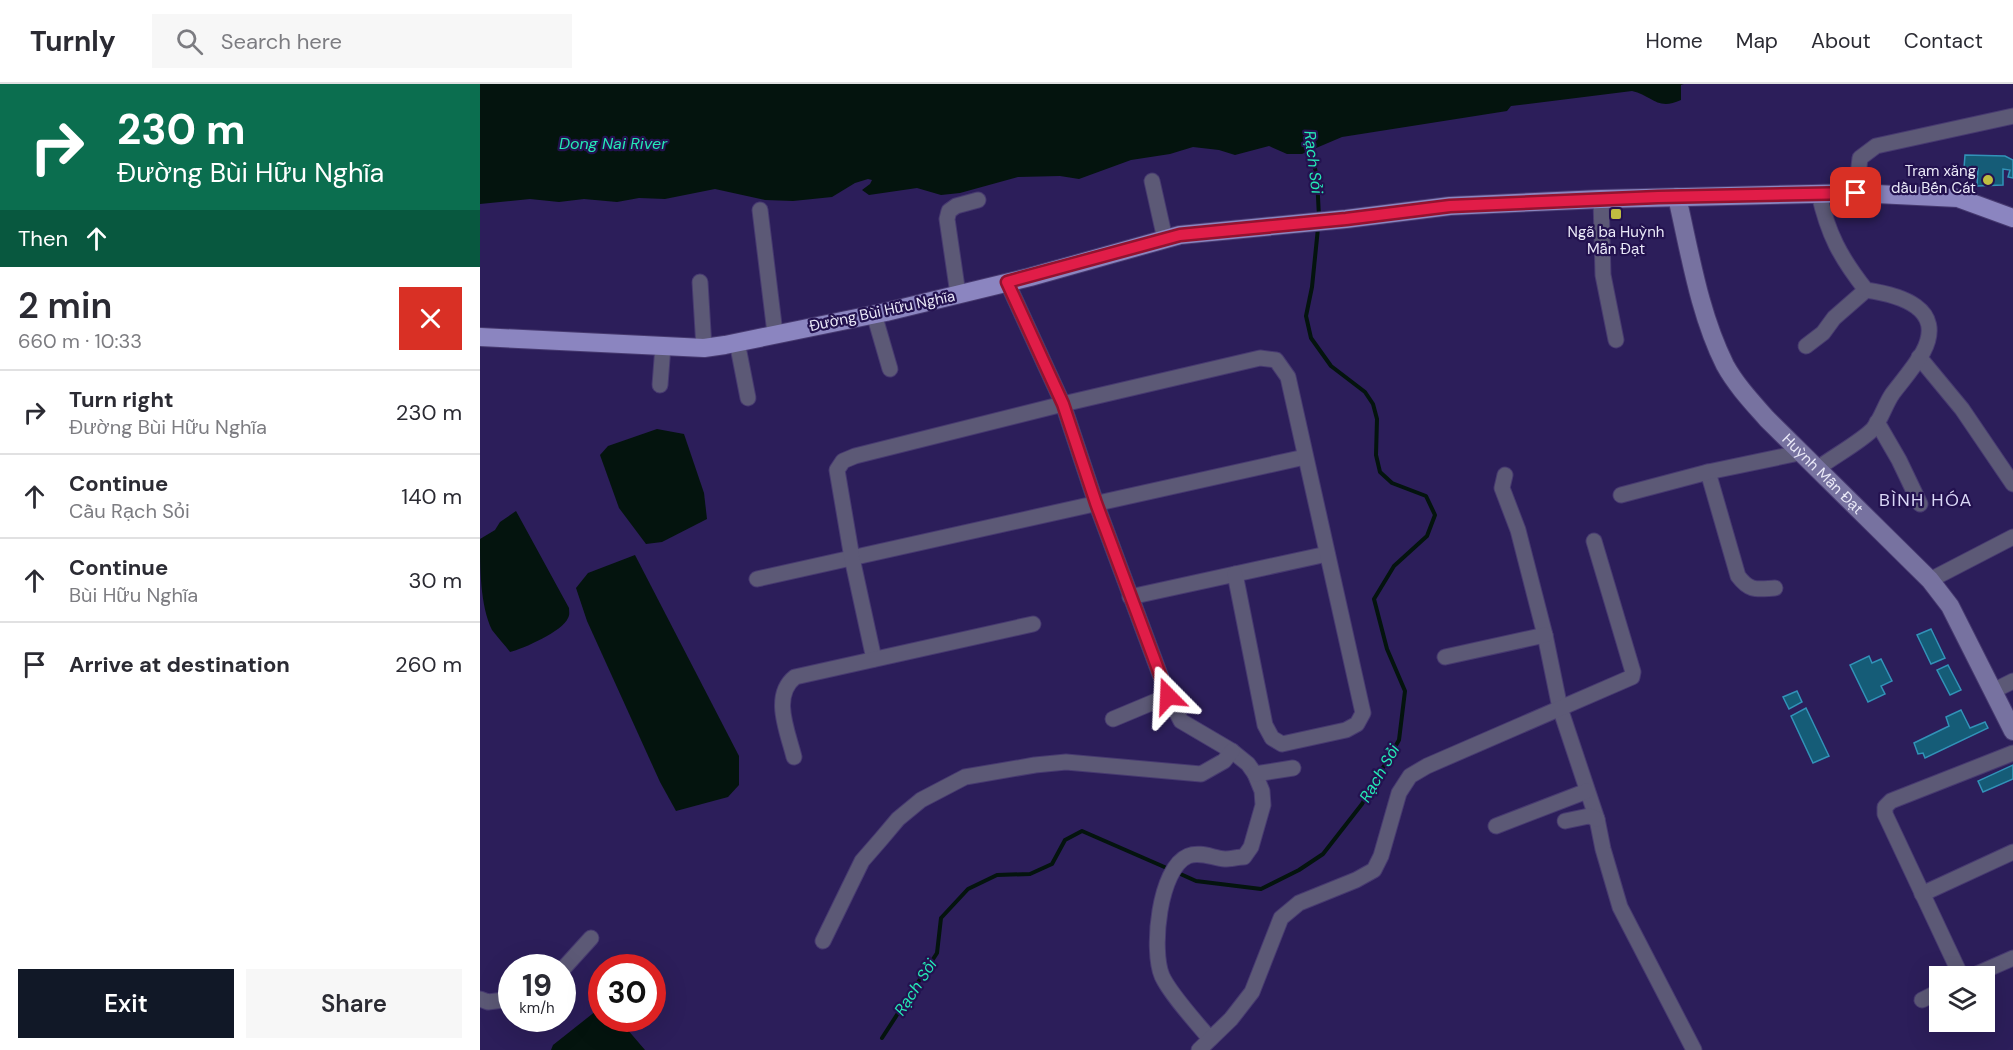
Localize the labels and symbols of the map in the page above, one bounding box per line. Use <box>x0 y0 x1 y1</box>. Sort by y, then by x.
water label: Rạch Sỏi <box>1299 129 1328 196</box>
water label: Dong Nai River <box>559 133 668 154</box>
place label: Trạm xăng dầu Bến Cát <box>1891 161 1976 198</box>
pin <box>1830 167 1881 218</box>
marker: Trạm xăng dầu Bến Cát <box>1981 173 1995 187</box>
marker: Ngã ba Huỳnh Mẫn Đạt <box>1609 207 1623 221</box>
place label: Ngã ba Huỳnh Mẫn Đạt <box>1568 222 1664 259</box>
street label: Đường Bùi Hữu Nghĩa <box>807 286 957 336</box>
street label: Huỳnh Mẫn Đạt <box>1778 429 1868 519</box>
district label: BÌNH HÓA <box>1879 488 1973 512</box>
position arrow <box>1136 664 1200 728</box>
water label: Rạch Sỏi <box>1354 740 1405 806</box>
speed limit sign: 30 <box>588 954 666 1032</box>
water label: Rạch Sỏi <box>889 954 942 1020</box>

